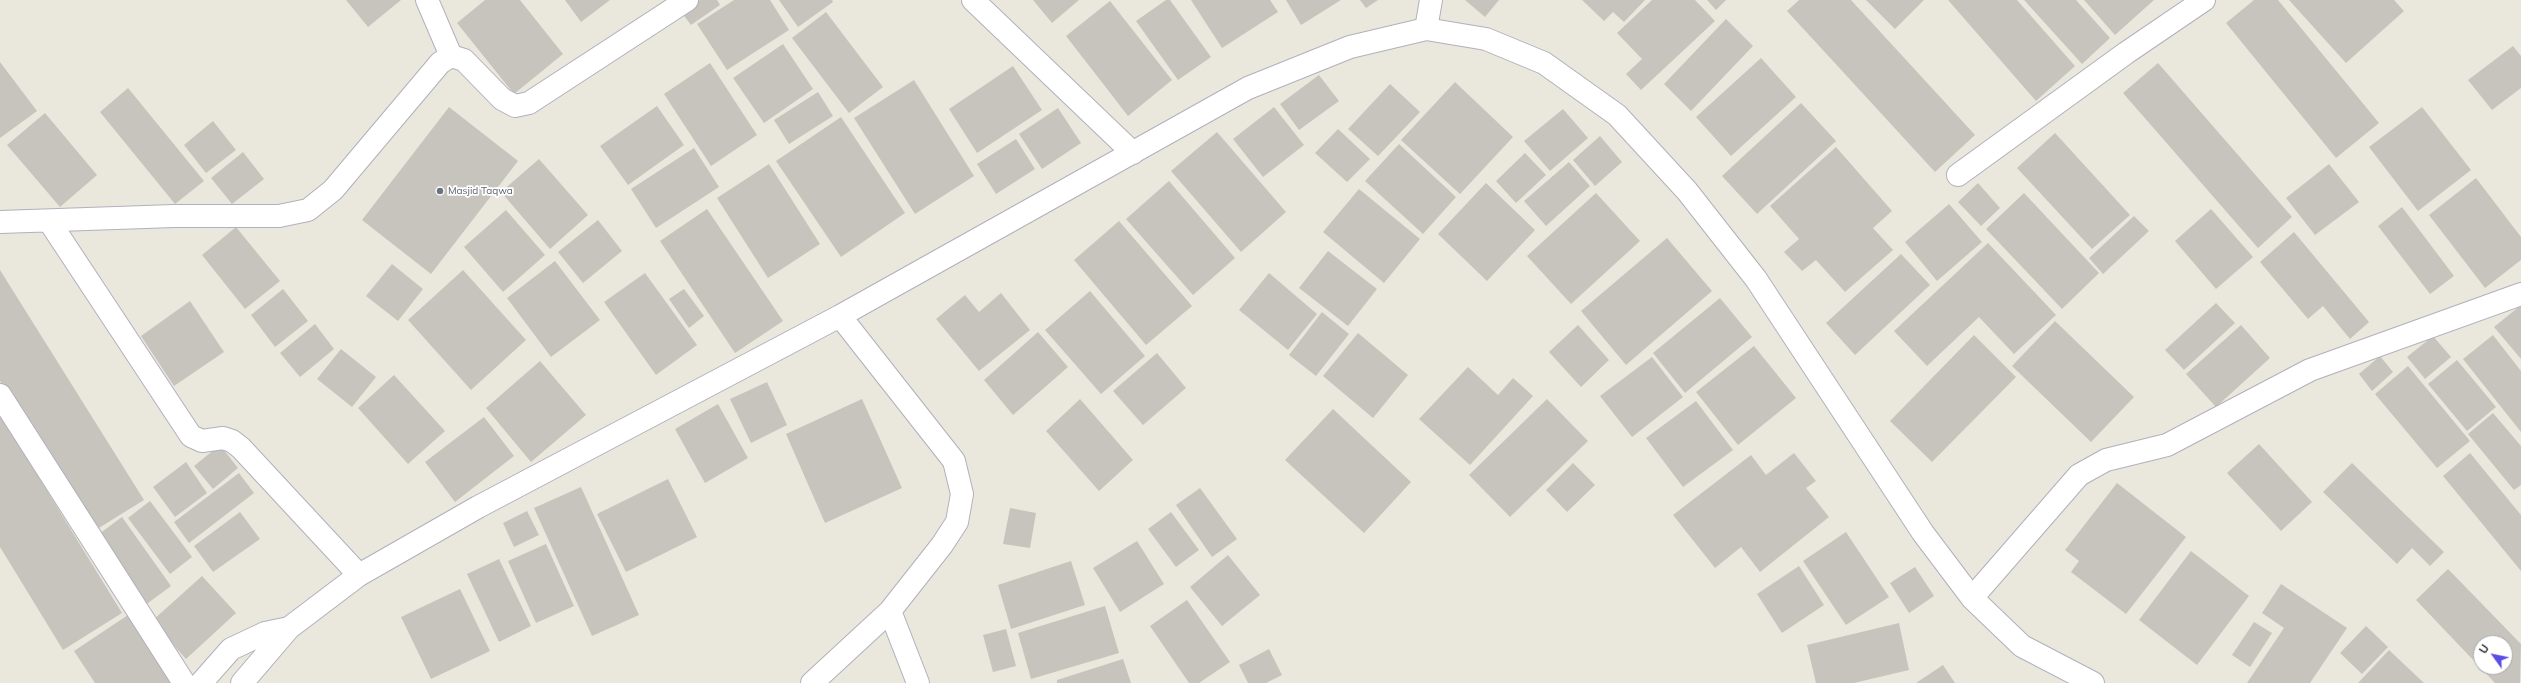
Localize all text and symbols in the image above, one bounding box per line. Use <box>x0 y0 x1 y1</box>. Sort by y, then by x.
place label: Masjid Taqwa <box>448 185 513 197</box>
marker: Masjid Taqwa <box>435 186 445 196</box>
north arrow <box>2473 635 2513 675</box>
text: U <box>2476 642 2492 656</box>

